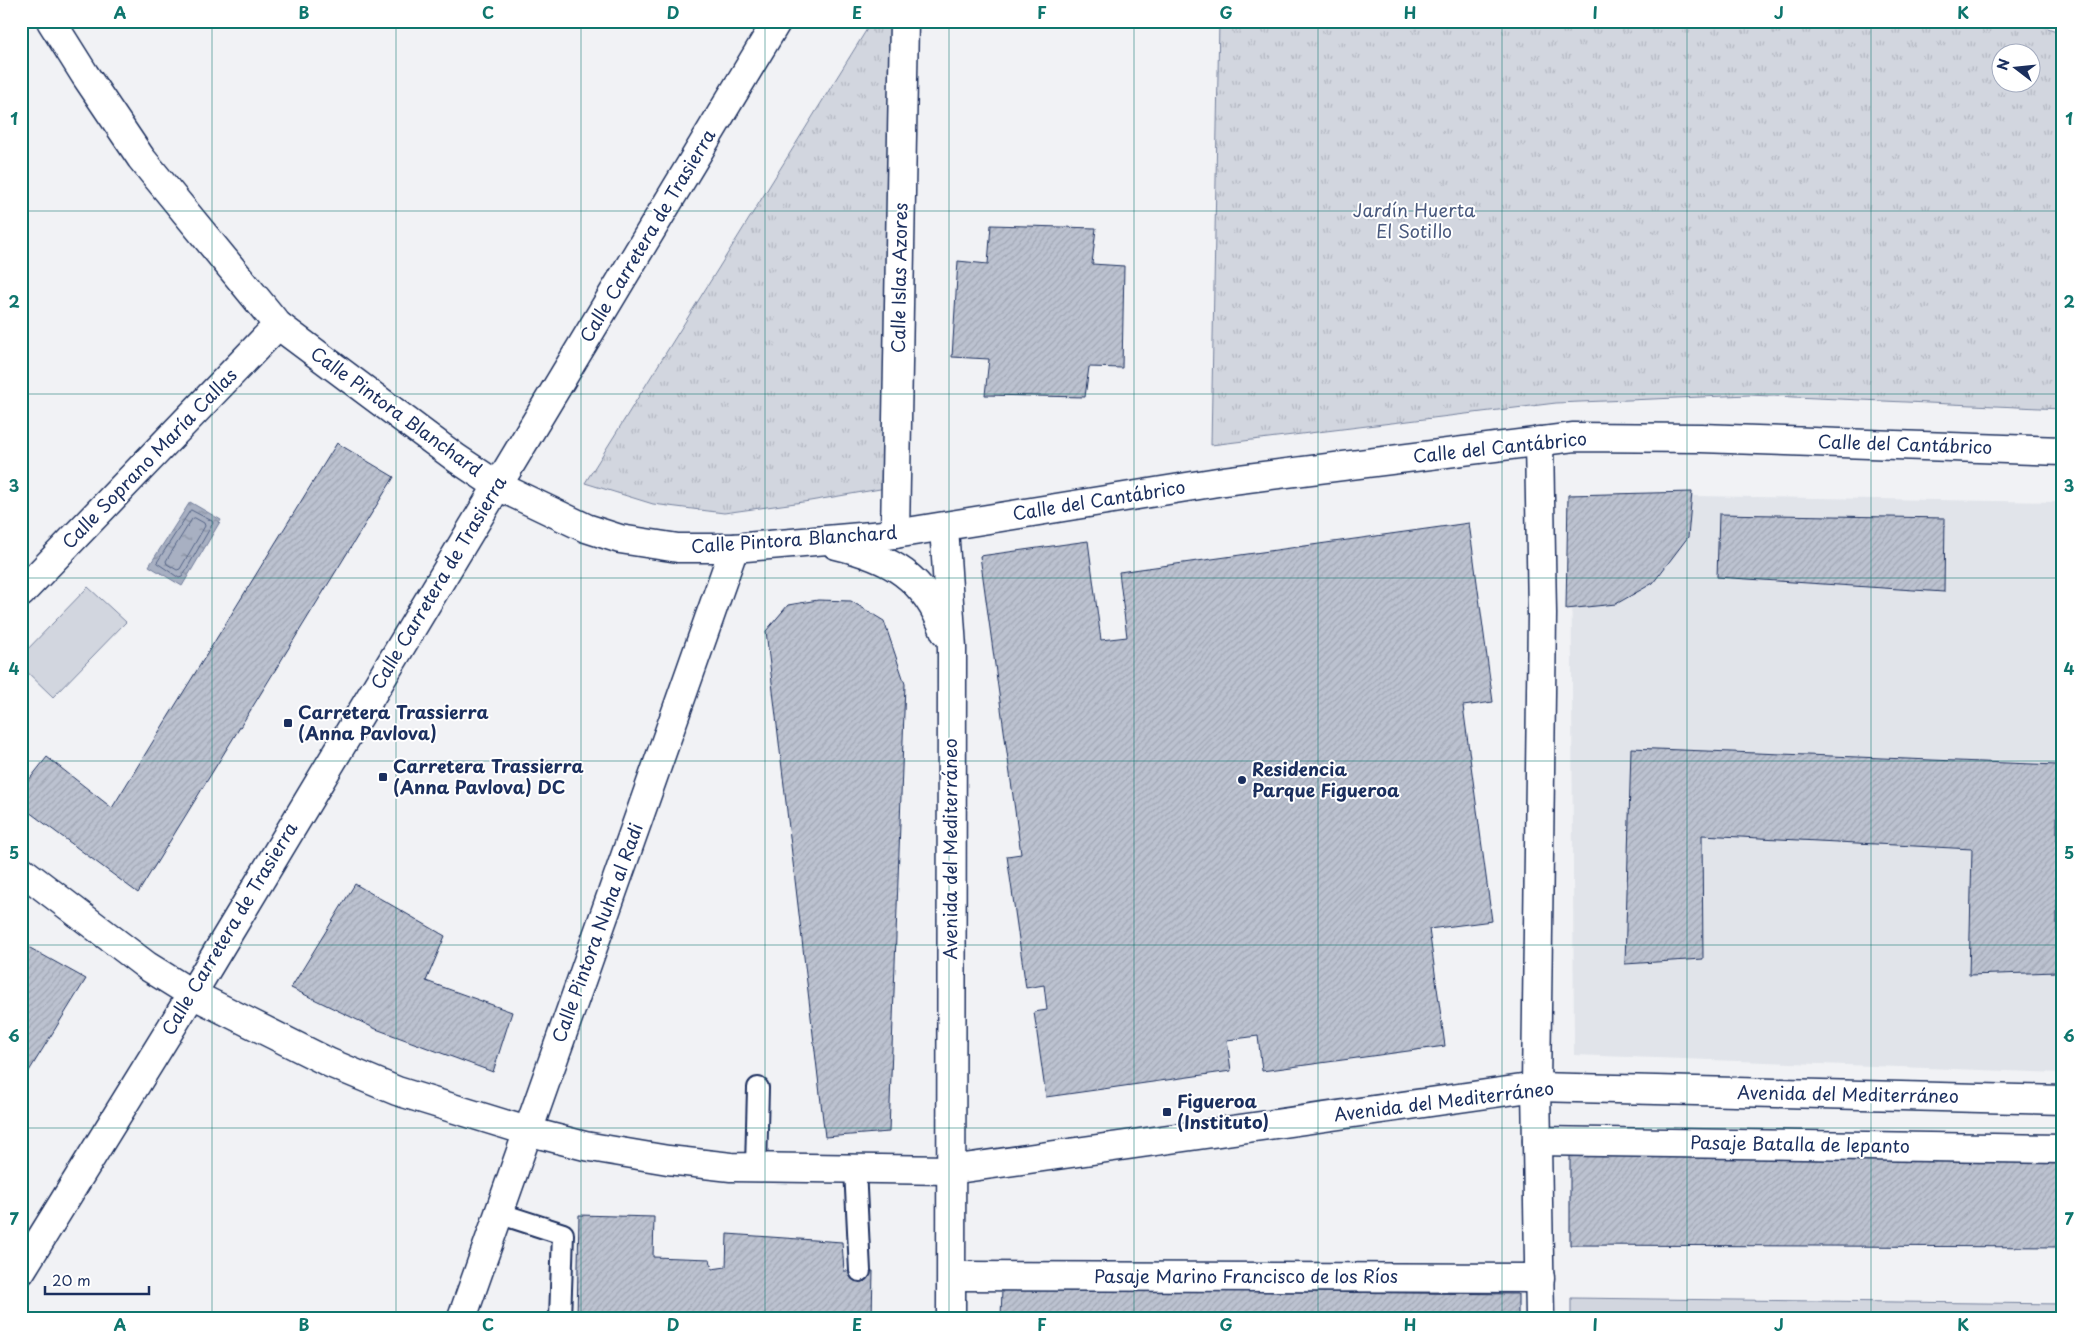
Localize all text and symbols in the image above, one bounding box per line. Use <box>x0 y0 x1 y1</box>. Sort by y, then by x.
text: A <box>114 0 127 24</box>
text: B <box>299 0 310 24</box>
text: C <box>482 0 494 24</box>
text: D <box>667 0 679 24</box>
text: E <box>852 0 862 24</box>
text: F <box>1037 0 1047 24</box>
text: G <box>1219 0 1233 24</box>
text: H <box>1404 0 1416 24</box>
text: I <box>1592 0 1598 24</box>
text: J <box>1774 0 1784 24</box>
text: K <box>1957 0 1969 24</box>
north arrow <box>1990 42 2040 92</box>
text: N <box>1991 56 2015 73</box>
text: 1 <box>10 106 18 130</box>
text: 1 <box>2065 106 2073 130</box>
street label: Calle Carretera de Trasierra <box>572 123 722 347</box>
park label: Jardín Huerta El Sotillo <box>1353 196 1476 244</box>
street label: Calle Islas Azores <box>884 202 913 353</box>
text: 2 <box>8 289 20 313</box>
text: 2 <box>2063 289 2075 313</box>
street label: Calle Pintora Blanchard <box>305 339 488 482</box>
street label: Calle Soprano María Callas <box>55 362 243 554</box>
street label: Calle del Cantábrico <box>1412 424 1588 469</box>
street label: Calle del Cantábrico <box>1817 427 1993 460</box>
street label: Calle Carretera de Trasierra <box>363 470 513 694</box>
text: 3 <box>9 473 19 497</box>
street label: Calle del Cantábrico <box>1010 473 1187 527</box>
text: 3 <box>2064 473 2074 497</box>
street label: Calle Pintora Blanchard <box>690 518 898 559</box>
text: 4 <box>9 656 20 680</box>
text: 4 <box>2064 656 2075 680</box>
place label: Carretera Trassierra (Anna Pavlova) <box>298 698 489 746</box>
marker: Carretera Trassierra (Anna Pavlova) <box>282 717 294 729</box>
street label: Avenida del Mediterráneo <box>936 738 963 960</box>
place label: Carretera Trassierra (Anna Pavlova) DC <box>393 752 584 800</box>
place label: Residencia Parque Figueroa <box>1252 755 1400 803</box>
marker: Carretera Trassierra (Anna Pavlova) DC <box>377 771 389 783</box>
marker: Residencia Parque Figueroa <box>1236 774 1248 786</box>
street label: Calle Carretera de Trasierra <box>154 816 304 1040</box>
street label: Calle Pintora Nuha al Radi <box>544 819 649 1046</box>
text: 5 <box>9 840 19 864</box>
text: 5 <box>2064 840 2074 864</box>
text: 6 <box>8 1023 20 1047</box>
text: 6 <box>2063 1023 2075 1047</box>
street label: Avenida del Mediterráneo <box>1332 1074 1555 1127</box>
street label: Avenida del Mediterráneo <box>1737 1078 1959 1109</box>
place label: Figueroa (Instituto) <box>1177 1087 1269 1135</box>
marker: Figueroa (Instituto) <box>1161 1106 1173 1118</box>
street label: Pasaje Batalla de lepanto <box>1690 1128 1910 1159</box>
text: 7 <box>9 1206 19 1230</box>
text: 7 <box>2064 1206 2074 1230</box>
street label: Pasaje Marino Francisco de los Ríos <box>1094 1262 1398 1289</box>
scale bar <box>45 1264 149 1296</box>
text: 20 m <box>52 1268 91 1291</box>
text: A <box>114 1312 127 1336</box>
text: B <box>299 1312 310 1336</box>
text: C <box>482 1312 494 1336</box>
text: D <box>667 1312 679 1336</box>
text: E <box>852 1312 862 1336</box>
text: F <box>1037 1312 1047 1336</box>
text: G <box>1219 1312 1233 1336</box>
text: H <box>1404 1312 1416 1336</box>
text: I <box>1592 1312 1598 1336</box>
text: J <box>1774 1312 1784 1336</box>
text: K <box>1957 1312 1969 1336</box>

